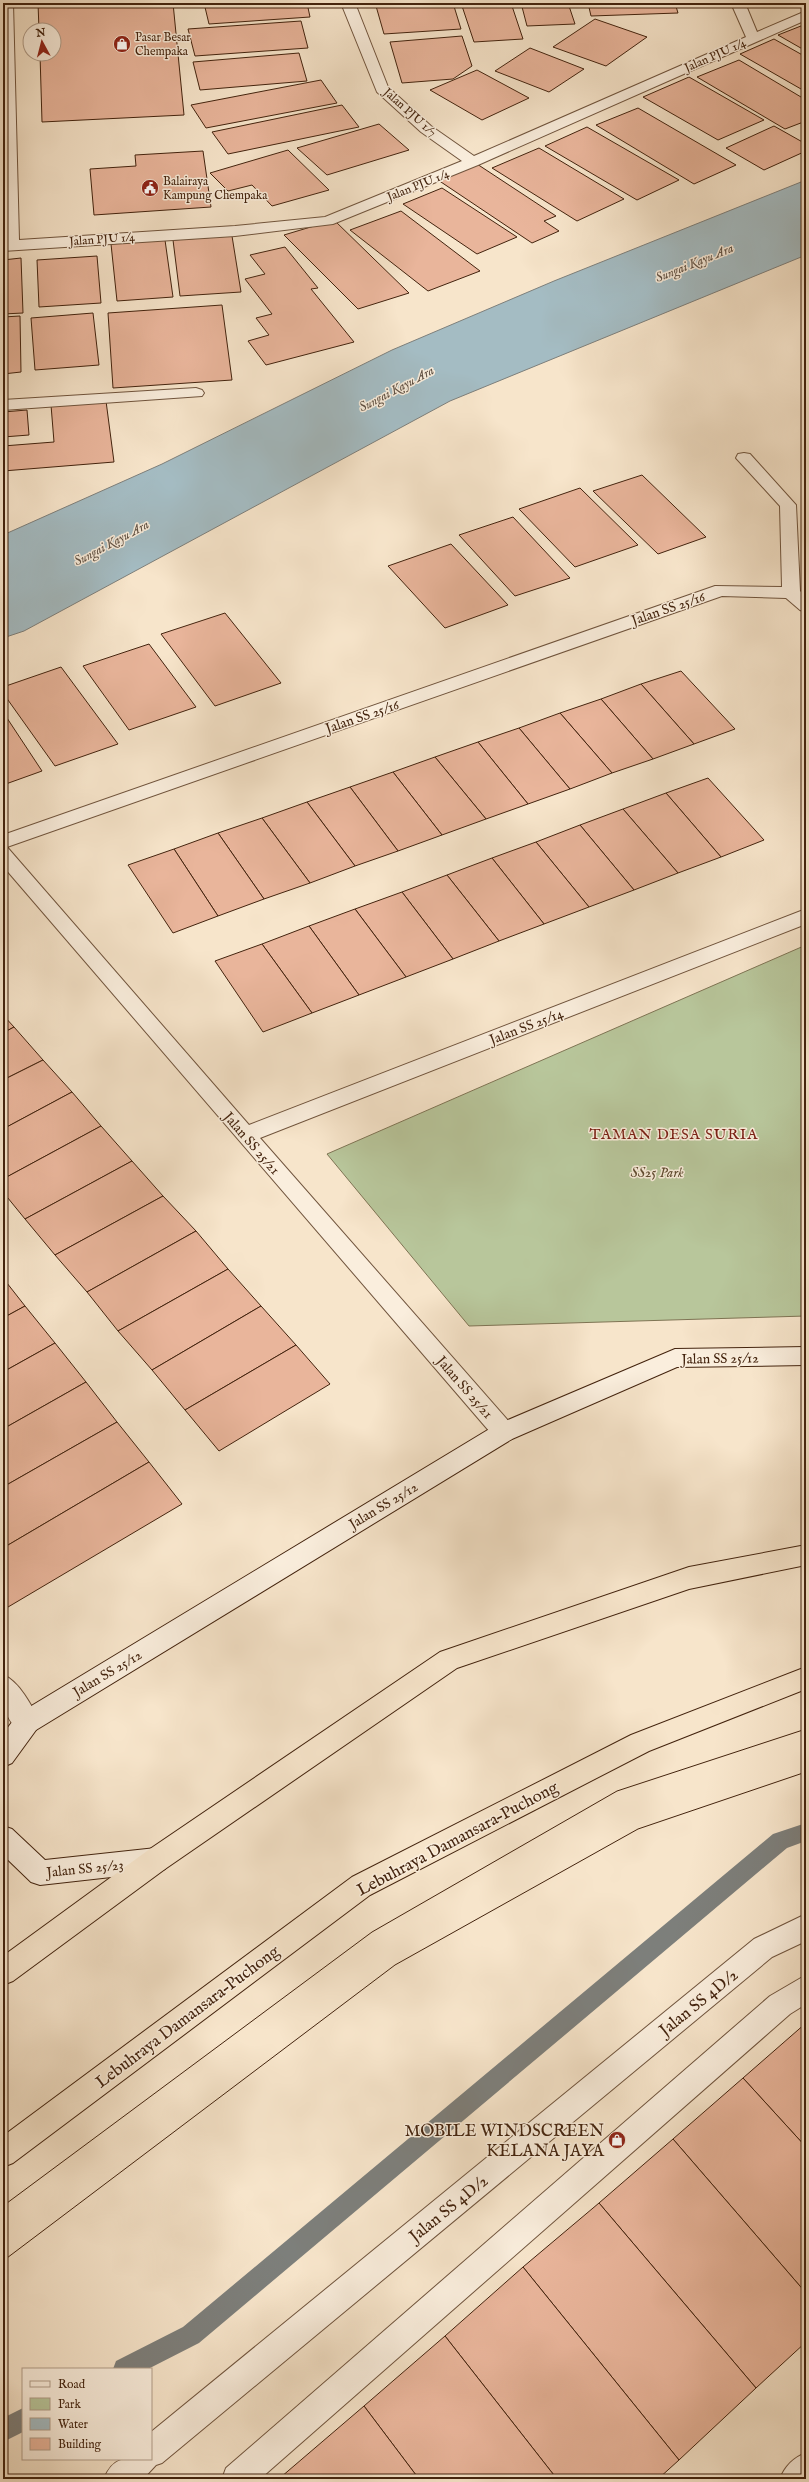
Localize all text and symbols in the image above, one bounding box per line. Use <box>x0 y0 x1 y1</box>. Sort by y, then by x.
north arrow <box>22 22 62 62</box>
text: N <box>34 25 47 41</box>
place label: Pasar Besar Chempaka <box>135 30 191 60</box>
shop icon: Pasar Besar Chempaka <box>112 34 132 54</box>
street label: Jalan PJU 1/4 <box>680 35 749 77</box>
street label: Jalan PJU 1/7 <box>378 83 439 141</box>
street label: Jalan PJU 1/4 <box>383 166 452 206</box>
place label: Balairaya Kampung Chempaka <box>163 174 268 204</box>
public building icon: Balairaya Kampung Chempaka <box>140 178 160 198</box>
street label: Jalan PJU 1/4 <box>67 230 136 250</box>
water label: Sungai Kayu Ara <box>653 240 737 288</box>
water label: Sungai Kayu Ara <box>356 362 438 417</box>
water label: Sungai Kayu Ara <box>71 516 153 571</box>
street label: Jalan SS 25/16 <box>627 588 709 631</box>
street label: Jalan SS 25/16 <box>321 696 403 739</box>
street label: Jalan SS 25/14 <box>485 1005 566 1050</box>
street label: Jalan SS 25/21 <box>218 1107 283 1179</box>
district label: TAMAN DESA SURIA <box>590 1125 758 1144</box>
park label: SS25 Park <box>630 1164 684 1182</box>
street label: Jalan SS 25/12 <box>679 1349 759 1369</box>
street label: Jalan SS 25/21 <box>431 1351 496 1423</box>
street label: Jalan SS 25/12 <box>344 1478 422 1535</box>
street label: Jalan SS 25/12 <box>68 1646 146 1703</box>
street label: Lebuhraya Damansara–Puchong <box>353 1777 563 1901</box>
street label: Jalan SS 25/23 <box>44 1856 124 1882</box>
street label: Lebuhraya Damansara–Puchong <box>92 1941 285 2093</box>
street label: Jalan SS 4D/2 <box>654 1965 743 2043</box>
place label: MOBILE WINDSCREEN KELANA JAYA <box>404 2121 605 2162</box>
shop icon: MOBILE WINDSCREEN KELANA JAYA <box>607 2130 627 2150</box>
street label: Jalan SS 4D/2 <box>404 2171 493 2249</box>
legend <box>22 2368 152 2460</box>
text: Road <box>58 2377 86 2392</box>
text: Park <box>58 2397 81 2412</box>
text: Water <box>58 2417 89 2432</box>
text: Building <box>58 2437 102 2452</box>

